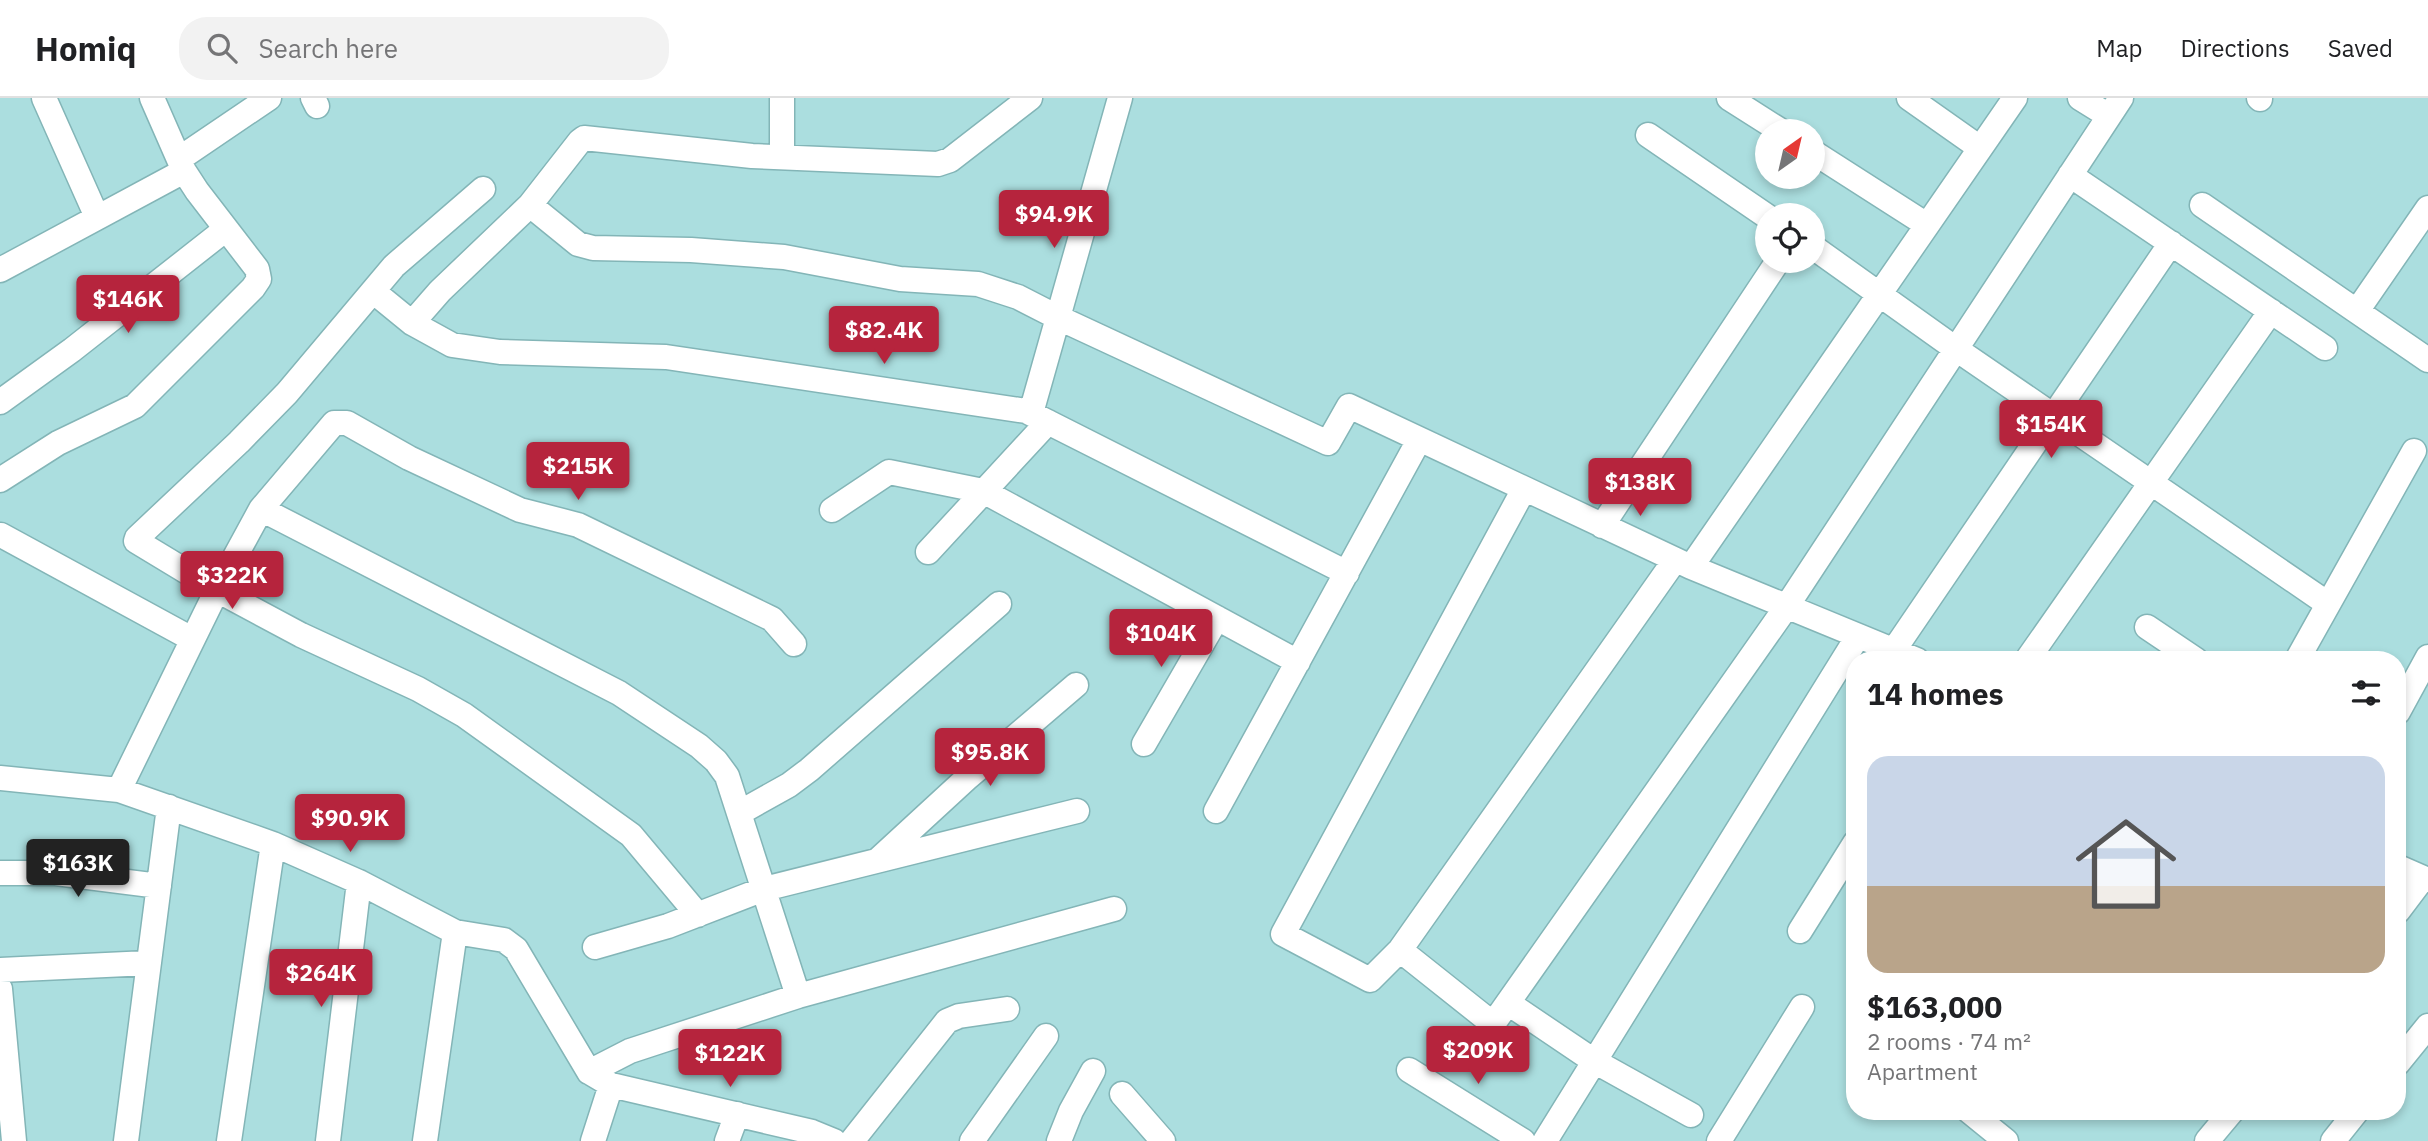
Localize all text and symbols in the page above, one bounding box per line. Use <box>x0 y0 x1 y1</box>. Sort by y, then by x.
search box <box>179 17 669 80</box>
text: Homiq <box>35 27 137 70</box>
icon: search <box>203 29 241 67</box>
text: Search here <box>259 31 398 65</box>
text: Map <box>2096 32 2142 64</box>
text: Directions <box>2180 32 2290 64</box>
text: Saved <box>2328 32 2393 64</box>
north arrow <box>1755 119 1825 189</box>
map controls <box>1755 119 1825 273</box>
pin: $94.9K <box>997 190 1111 250</box>
text: $94.9K <box>1015 198 1093 228</box>
button: locate <box>1755 203 1825 273</box>
pin: $146K <box>79 275 177 335</box>
text: $146K <box>92 283 164 313</box>
pin: $82.4K <box>827 306 941 366</box>
text: $82.4K <box>845 314 923 344</box>
pin: $154K <box>2002 400 2100 460</box>
text: $154K <box>2015 408 2087 438</box>
pin: $215K <box>529 442 627 502</box>
text: $215K <box>542 450 614 480</box>
pin: $138K <box>1591 458 1689 518</box>
text: $138K <box>1604 466 1676 496</box>
pin: $322K <box>183 552 281 611</box>
text: $322K <box>196 559 268 589</box>
pin: $104K <box>1112 610 1210 669</box>
text: $104K <box>1125 617 1197 647</box>
text: 14 homes <box>1867 674 2004 713</box>
icon: filters <box>2347 674 2385 712</box>
pin: $95.8K <box>933 728 1047 788</box>
text: $95.8K <box>951 736 1029 766</box>
pin: $90.9K <box>293 794 407 854</box>
icon: home <box>2063 801 2189 927</box>
text: $90.9K <box>311 802 389 832</box>
pin: $163K <box>29 840 127 899</box>
text: $163K <box>42 847 114 877</box>
pin: $264K <box>272 950 370 1009</box>
text: $264K <box>285 957 357 987</box>
text: $163,000 <box>1867 987 2002 1026</box>
pin: $209K <box>1429 1026 1527 1086</box>
text: 2 rooms · 74 m² <box>1867 1026 2031 1056</box>
pin: $122K <box>681 1030 779 1089</box>
text: $209K <box>1442 1034 1514 1064</box>
text: $122K <box>694 1037 766 1067</box>
text: Apartment <box>1867 1056 1978 1086</box>

